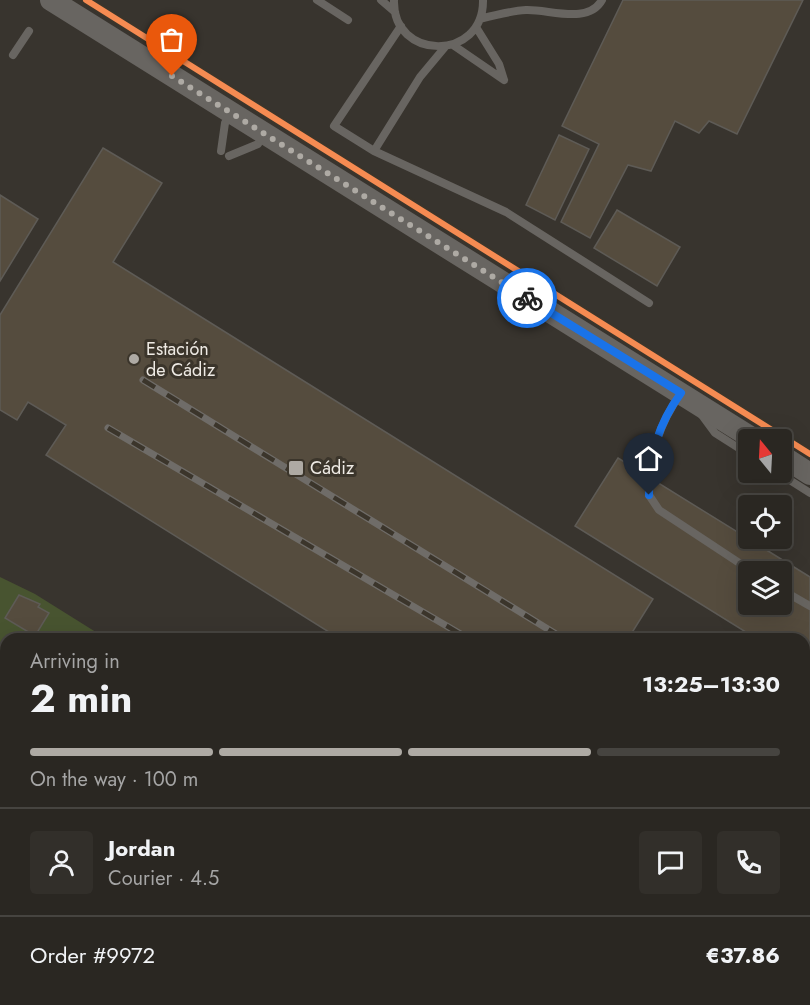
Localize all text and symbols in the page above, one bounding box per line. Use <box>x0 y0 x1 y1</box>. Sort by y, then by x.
pin <box>146 14 197 76</box>
icon: bag <box>155 23 188 56</box>
courier <box>497 268 557 328</box>
icon: bike <box>511 282 544 315</box>
place label: Estación de Cádiz <box>146 336 216 383</box>
marker: Estación de Cádiz <box>127 352 141 366</box>
north arrow <box>738 429 792 483</box>
map controls <box>738 429 792 615</box>
pin <box>623 433 674 495</box>
icon: home <box>632 442 665 475</box>
place label: Cádiz <box>310 455 355 481</box>
marker: Cádiz <box>287 459 305 477</box>
button: locate <box>738 495 792 549</box>
button: layers <box>738 561 792 615</box>
text: Arriving in <box>30 647 120 676</box>
text: 13:25–13:30 <box>642 668 780 700</box>
text: 2 min <box>30 670 132 727</box>
text: On the way · 100 m <box>30 765 198 794</box>
button: person <box>30 831 93 894</box>
button: chat <box>639 831 702 894</box>
button: phone <box>717 831 780 894</box>
text: Jordan <box>108 832 175 864</box>
text: Courier · 4.5 <box>108 864 219 893</box>
text: Order #9972 <box>30 939 155 971</box>
text: €37.86 <box>706 939 780 971</box>

